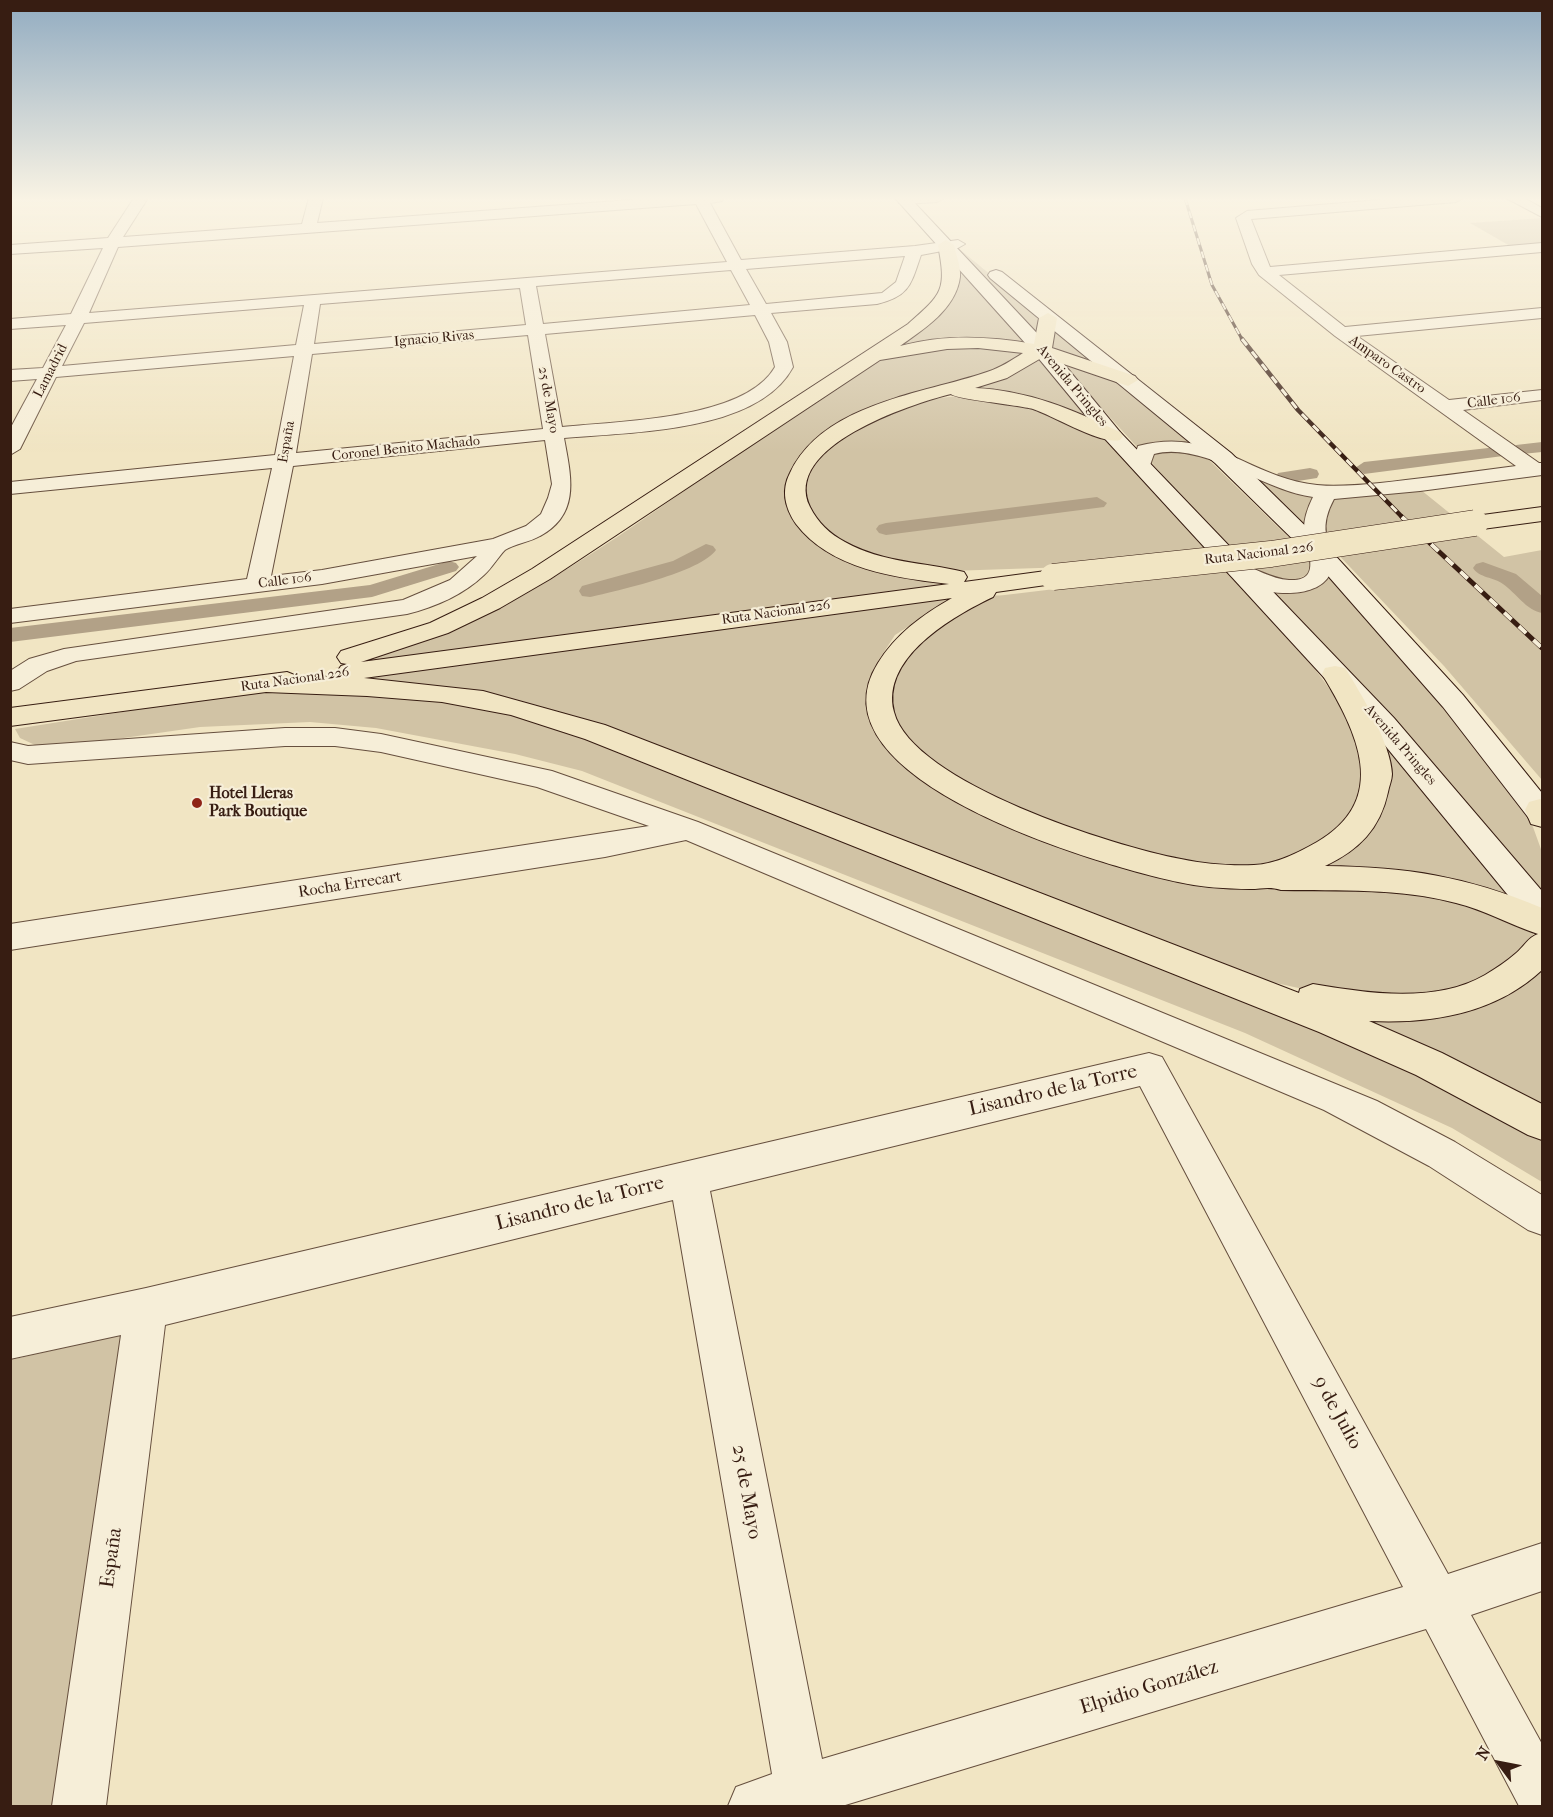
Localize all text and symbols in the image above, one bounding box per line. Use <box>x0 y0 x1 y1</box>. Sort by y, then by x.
street label: Ignacio Rivas <box>393 327 475 351</box>
street label: Amparo Castro <box>1345 332 1429 398</box>
street label: Lamadrid <box>30 341 72 401</box>
street label: Avenida Pringles <box>1033 342 1111 430</box>
street label: 25 de Mayo <box>534 365 562 435</box>
street label: Calle 106 <box>1466 389 1522 413</box>
street label: España <box>275 420 299 464</box>
street label: Coronel Benito Machado <box>331 433 481 465</box>
street label: Ruta Nacional 226 <box>1204 539 1314 569</box>
street label: Calle 106 <box>257 569 313 593</box>
street label: Ruta Nacional 226 <box>720 597 832 629</box>
street label: Ruta Nacional 226 <box>239 664 351 696</box>
street label: Avenida Pringles <box>1360 701 1440 789</box>
place label: Hotel Lleras Park Boutique <box>209 784 307 822</box>
marker: Hotel Lleras Park Boutique <box>190 796 204 810</box>
street label: Rocha Errecart <box>297 867 403 903</box>
street label: Lisandro de la Torre <box>966 1060 1140 1122</box>
street label: Lisandro de la Torre <box>493 1172 667 1236</box>
street label: 9 de Julio <box>1307 1372 1367 1454</box>
street label: 25 de Mayo <box>726 1443 766 1541</box>
street label: España <box>96 1526 128 1590</box>
street label: Elpidio González <box>1077 1656 1221 1720</box>
north arrow <box>1469 1733 1529 1793</box>
text: N <box>1472 1743 1495 1763</box>

